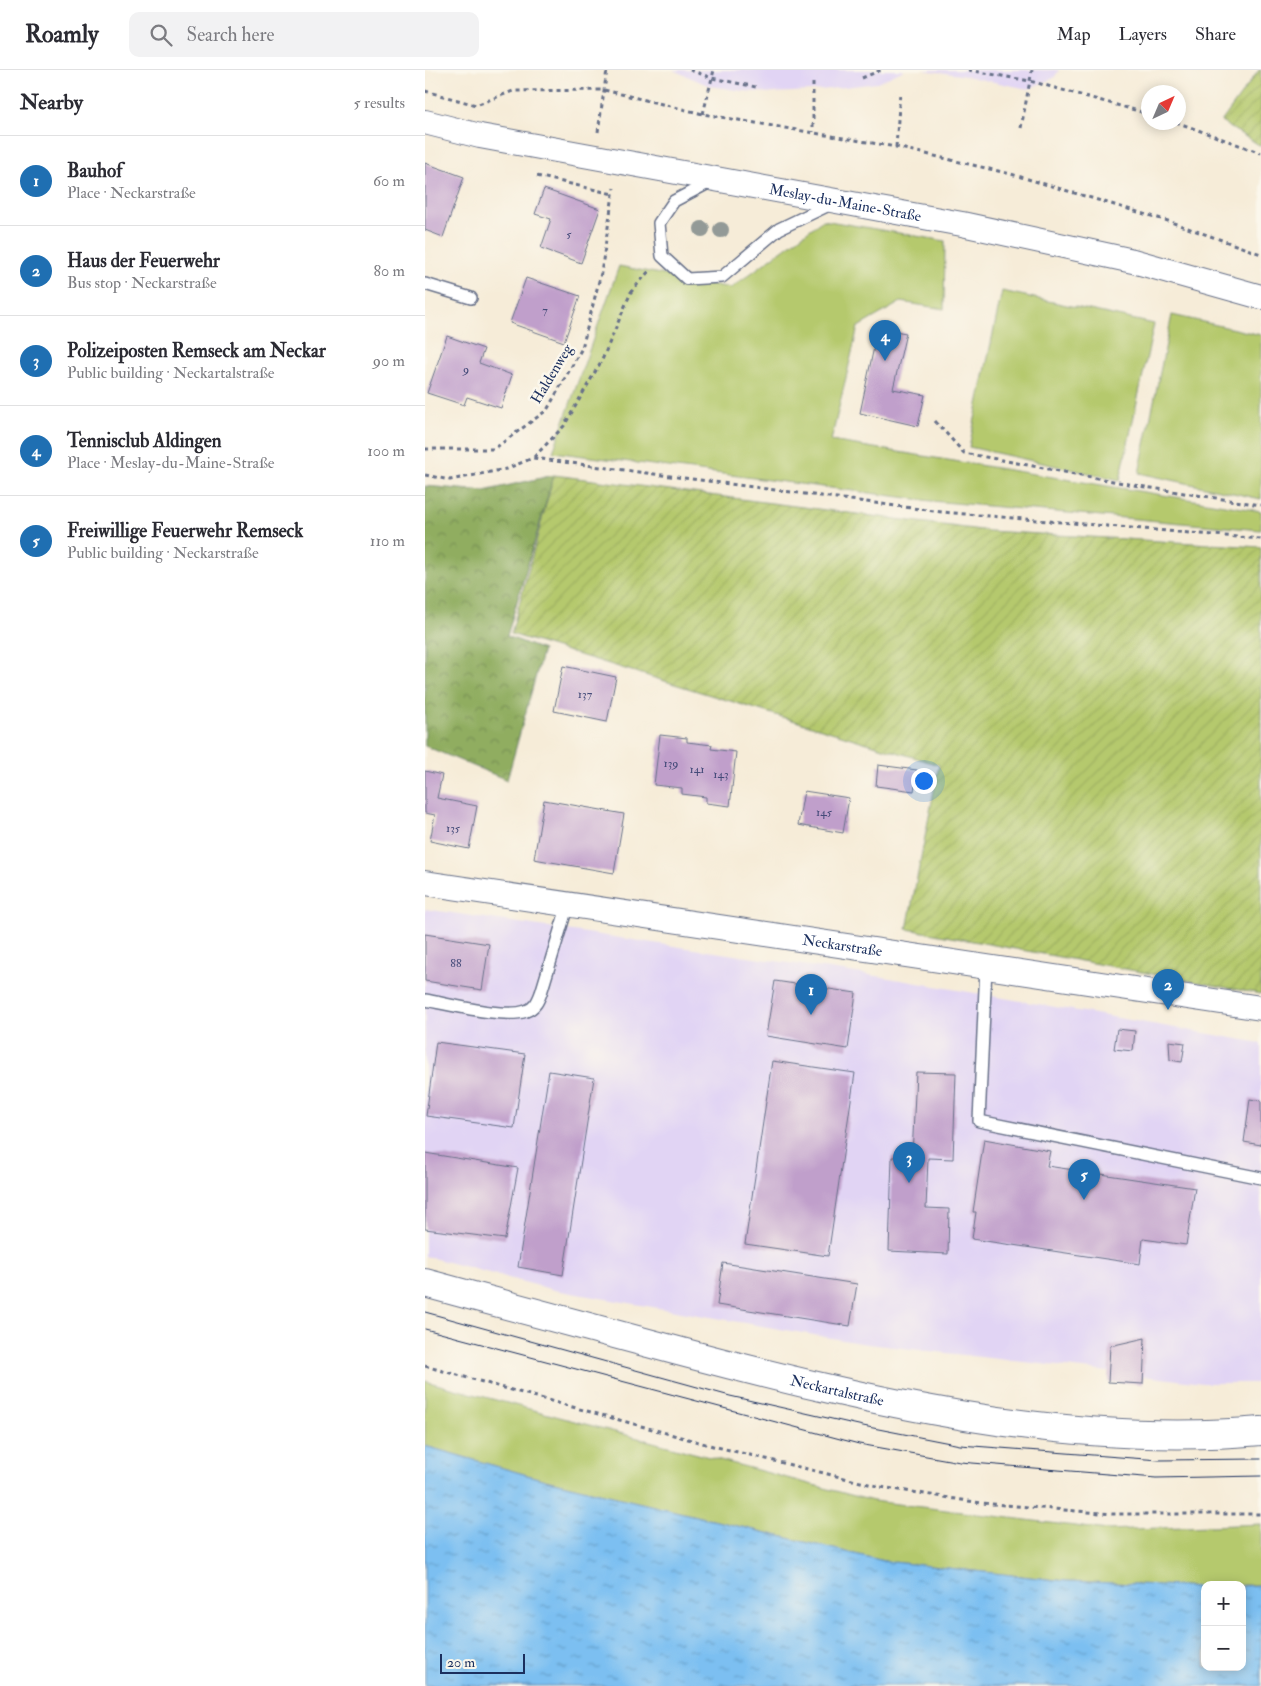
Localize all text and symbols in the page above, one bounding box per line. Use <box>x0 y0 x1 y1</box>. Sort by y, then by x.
search box <box>129 12 479 57</box>
text: Roamly <box>25 19 99 50</box>
icon: search <box>147 21 175 49</box>
text: Search here <box>187 23 274 47</box>
text: Map <box>1057 23 1091 46</box>
text: Layers <box>1119 23 1167 46</box>
text: Share <box>1195 23 1236 46</box>
north arrow <box>1141 85 1186 130</box>
text: Nearby <box>20 89 83 116</box>
text: 5 results <box>354 93 405 113</box>
text: Bauhof <box>67 159 122 183</box>
text: 1 <box>33 171 39 191</box>
text: 60 m <box>373 171 405 191</box>
street label: Meslay-du-Maine-Straße <box>768 179 923 226</box>
text: Place · Neckarstraße <box>67 183 196 203</box>
house number: 5 <box>566 227 572 242</box>
text: Haus der Feuerwehr <box>67 249 220 273</box>
text: 2 <box>32 261 40 281</box>
text: 80 m <box>374 261 405 281</box>
text: Bus stop · Neckarstraße <box>67 273 217 293</box>
house number: 7 <box>542 303 548 318</box>
pin: 4 <box>869 320 901 361</box>
text: Polizeiposten Remseck am Neckar <box>67 339 326 363</box>
street label: Haldenweg <box>527 340 578 407</box>
text: 3 <box>33 351 39 371</box>
text: 90 m <box>373 351 405 371</box>
house number: 9 <box>462 362 469 377</box>
text: Public building · Neckartalstraße <box>67 363 275 383</box>
text: Tennisclub Aldingen <box>67 429 222 453</box>
text: 4 <box>32 441 40 461</box>
text: 100 m <box>367 441 405 461</box>
text: Place · Meslay-du-Maine-Straße <box>67 453 275 473</box>
text: Freiwillige Feuerwehr Remseck <box>67 519 303 543</box>
text: 5 <box>32 531 40 551</box>
text: 110 m <box>370 531 405 551</box>
text: Public building · Neckarstraße <box>67 543 259 563</box>
house number: 137 <box>578 687 593 702</box>
house number: 139 <box>663 756 679 771</box>
house number: 141 <box>689 762 705 777</box>
house number: 143 <box>713 767 729 782</box>
your location <box>911 768 937 794</box>
house number: 145 <box>816 805 833 820</box>
house number: 135 <box>446 821 461 836</box>
street label: Neckarstraße <box>801 930 884 961</box>
house number: 88 <box>450 956 462 971</box>
pin: 2 <box>1152 969 1184 1010</box>
pin: 1 <box>795 974 827 1015</box>
pin: 3 <box>893 1142 925 1183</box>
pin: 5 <box>1068 1159 1100 1200</box>
street label: Neckartalstraße <box>788 1371 886 1410</box>
map controls <box>1201 1581 1246 1671</box>
button: + <box>1201 1581 1246 1626</box>
button: − <box>1201 1626 1246 1671</box>
scale bar <box>440 1651 525 1674</box>
text: 20 m <box>447 1654 475 1671</box>

